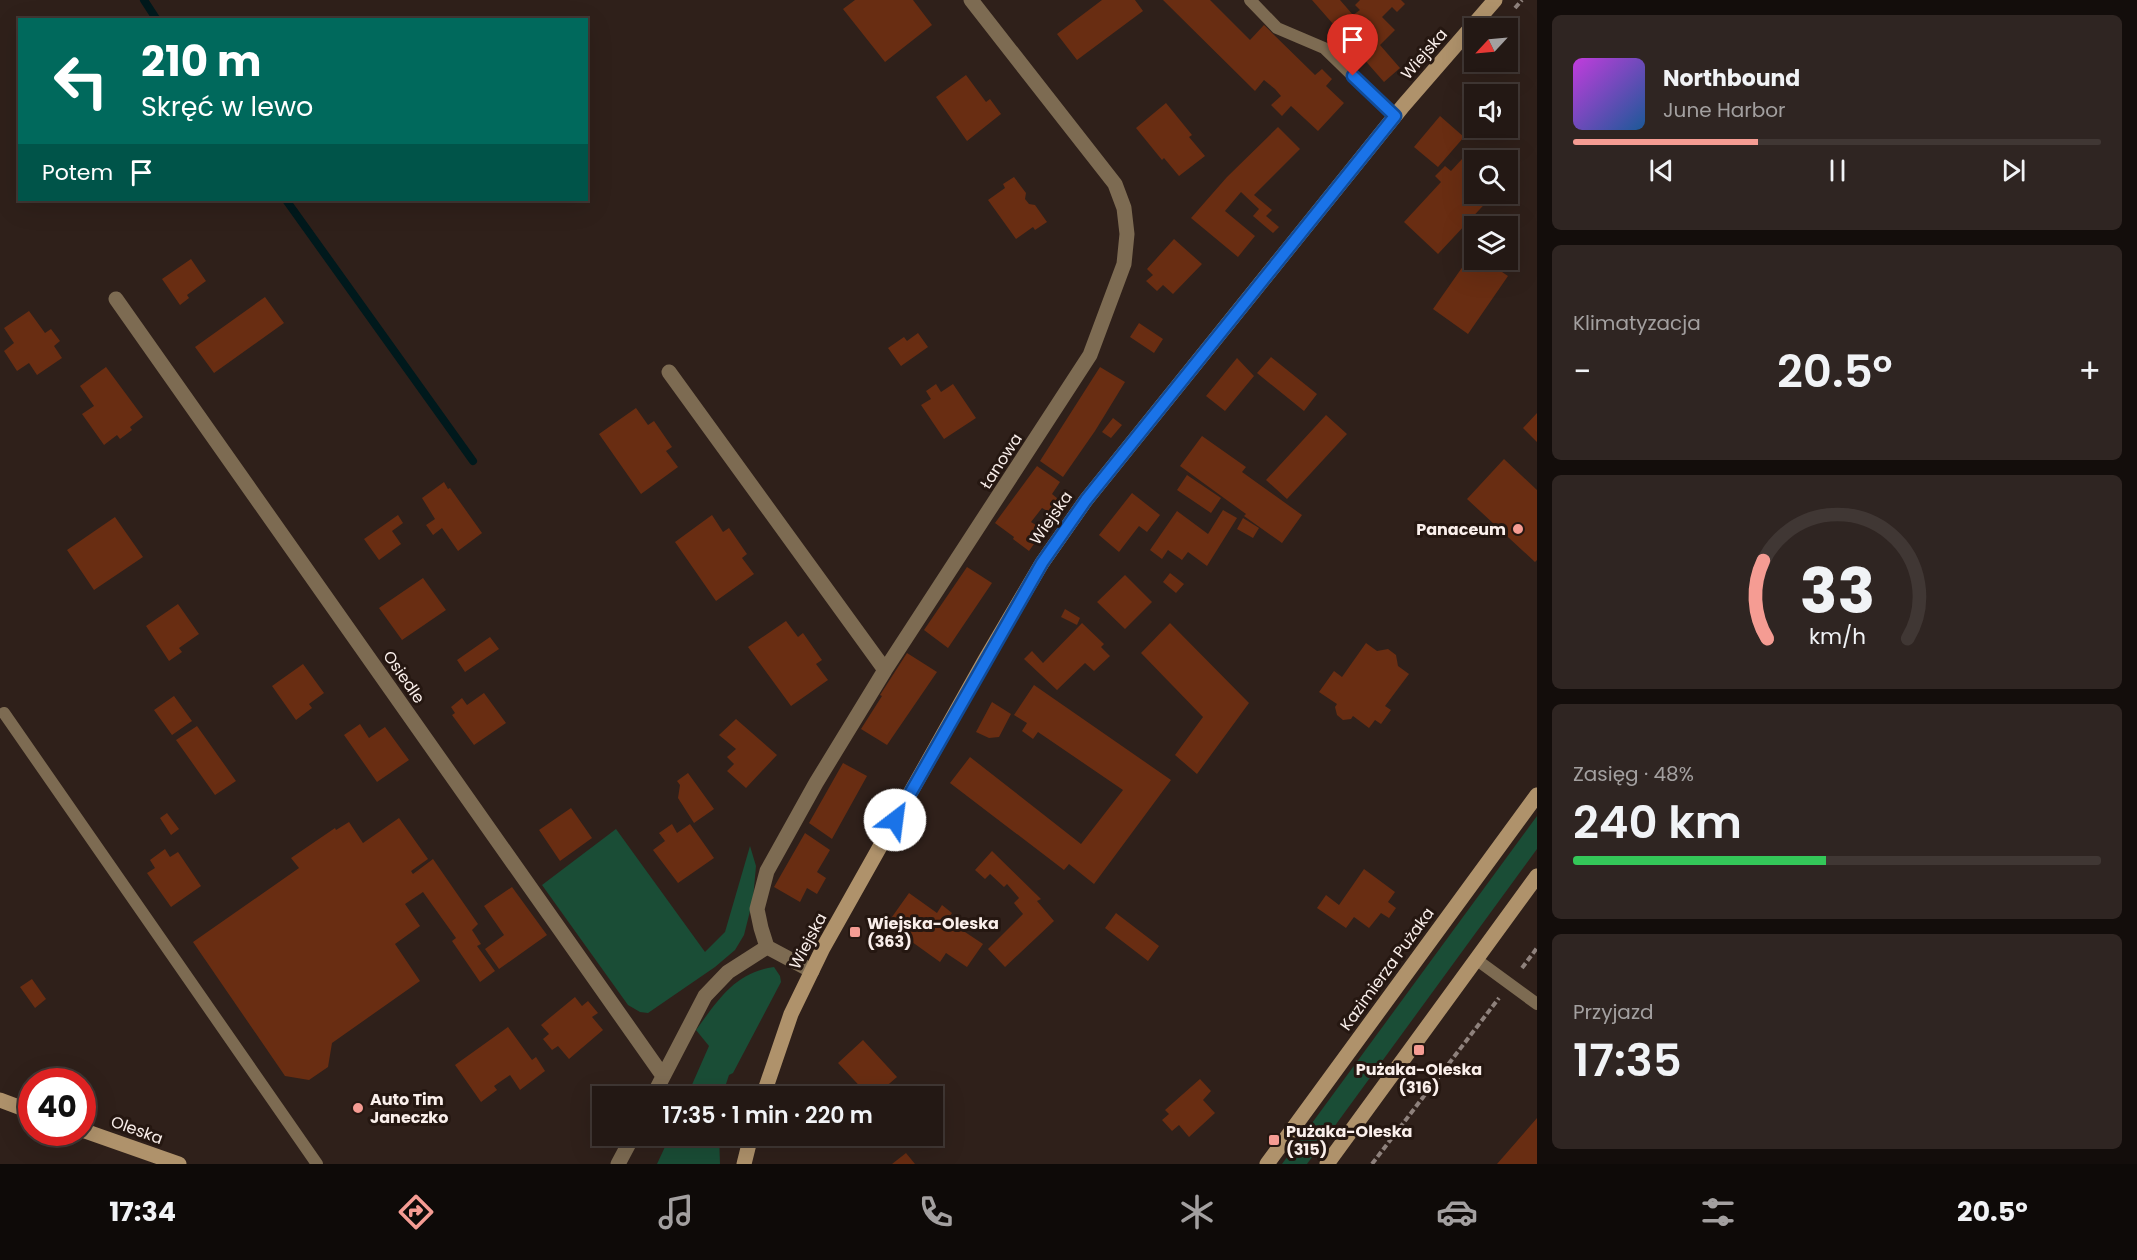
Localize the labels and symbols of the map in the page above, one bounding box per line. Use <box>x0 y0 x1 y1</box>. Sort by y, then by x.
pin <box>1327 14 1378 76</box>
north arrow <box>1464 18 1518 72</box>
street label: Wiejska <box>1395 23 1453 85</box>
street label: Łanowa <box>974 429 1028 493</box>
street label: Wiejska <box>1024 486 1078 550</box>
place label: Panaceum <box>1416 518 1506 541</box>
marker: Panaceum <box>1511 522 1525 536</box>
street label: Osiedle <box>378 646 431 708</box>
position arrow <box>863 788 927 852</box>
street label: Kazimierza Pużaka <box>1335 903 1439 1035</box>
street label: Wiejska <box>784 909 832 973</box>
place label: Wiejska-Oleska (363) <box>867 912 999 953</box>
marker: Wiejska-Oleska (363) <box>848 925 862 939</box>
marker: Pużaka-Oleska (316) <box>1412 1043 1426 1057</box>
place label: Pużaka-Oleska (316) <box>1356 1058 1482 1099</box>
speed limit sign: 40 <box>18 1068 96 1146</box>
place label: Auto Tim Janeczko <box>370 1088 448 1129</box>
marker: Auto Tim Janeczko <box>351 1101 365 1115</box>
street label: Oleska <box>108 1110 166 1150</box>
place label: Pużaka-Oleska (315) <box>1286 1120 1412 1161</box>
marker: Pużaka-Oleska (315) <box>1267 1133 1281 1147</box>

